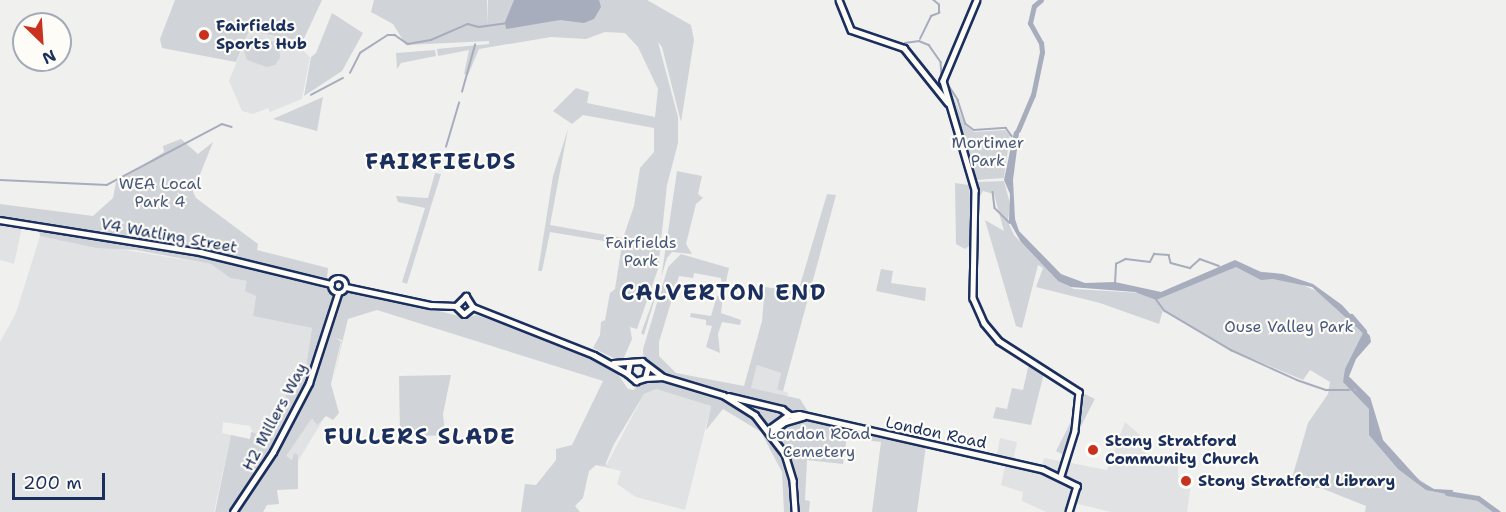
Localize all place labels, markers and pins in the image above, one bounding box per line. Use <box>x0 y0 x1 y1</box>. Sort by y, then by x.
place label: Fairfields Sports Hub <box>216 16 307 54</box>
marker: Fairfields Sports Hub <box>197 28 211 42</box>
place label: Stony Stratford Community Church <box>1105 431 1259 469</box>
marker: Stony Stratford Community Church <box>1086 443 1100 457</box>
place label: Stony Stratford Library <box>1198 471 1395 491</box>
marker: Stony Stratford Library <box>1179 474 1193 488</box>

